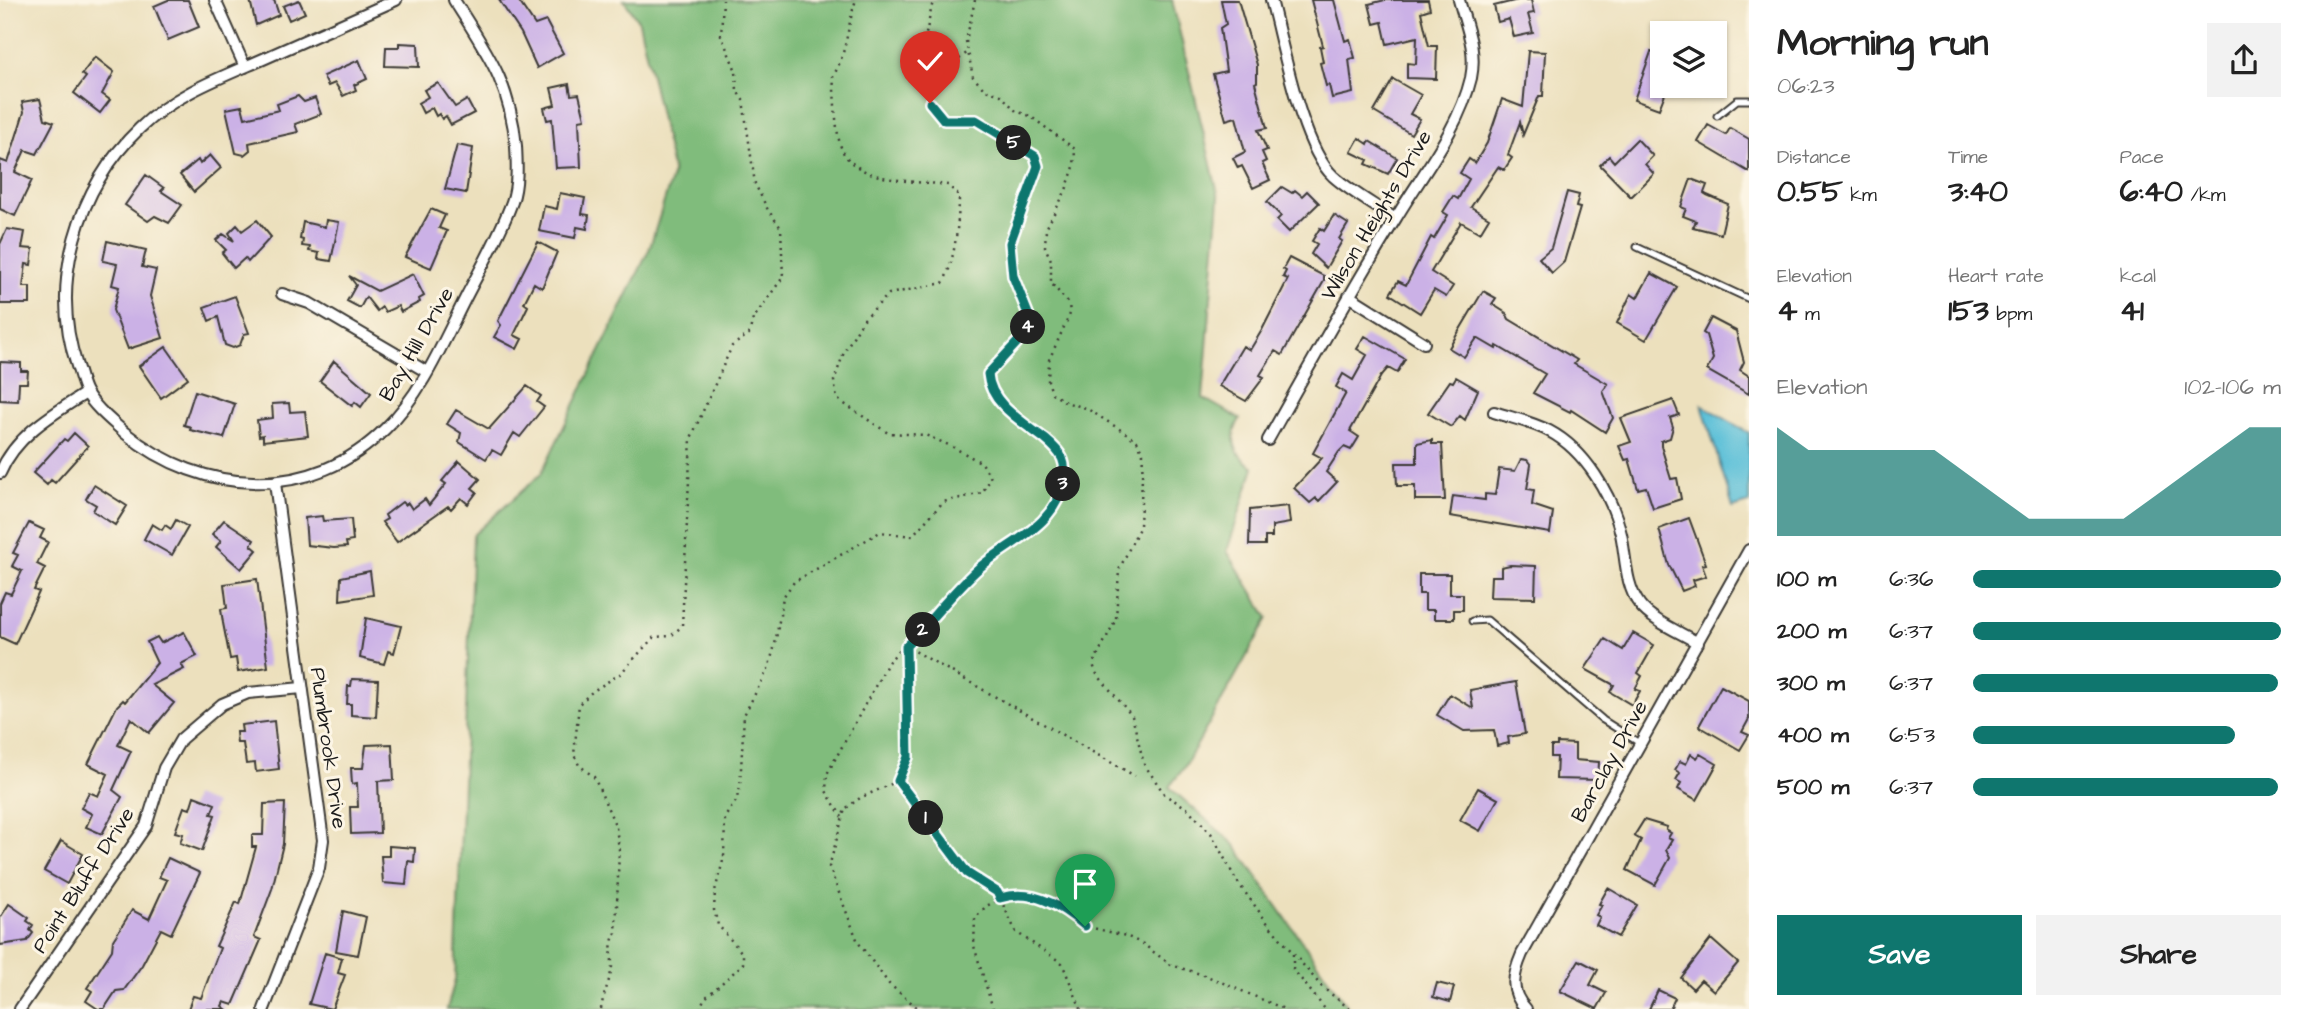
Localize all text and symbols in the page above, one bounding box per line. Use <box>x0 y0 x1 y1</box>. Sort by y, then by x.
text: Morning run <box>1777 18 1989 70</box>
map controls <box>1650 21 1727 98</box>
button: layers <box>1650 21 1727 98</box>
button: share <box>2207 23 2281 97</box>
pin <box>900 31 960 103</box>
icon: check <box>911 42 949 80</box>
text: 06:23 <box>1777 70 1835 102</box>
pin: 5 <box>996 125 1032 160</box>
street label: Wilson Heights Drive <box>1314 125 1441 307</box>
text: 5 <box>1007 129 1020 156</box>
text: Distance <box>1777 144 1851 171</box>
text: Time <box>1948 144 1988 171</box>
text: Pace <box>2120 144 2164 171</box>
text: 0.55 <box>1777 171 1843 213</box>
text: 3:40 <box>1948 171 2008 213</box>
text: 6:40 <box>2120 171 2183 213</box>
text: km <box>1843 182 1877 209</box>
text: /km <box>2183 182 2226 209</box>
text: Elevation <box>1777 263 1852 290</box>
text: Heart rate <box>1948 263 2044 290</box>
text: kcal <box>2120 263 2156 290</box>
street label: Bay Hill Drive <box>372 282 462 408</box>
text: 4 <box>1777 290 1797 332</box>
text: 153 <box>1948 290 1989 332</box>
text: 41 <box>2120 290 2144 332</box>
text: m <box>1797 301 1820 328</box>
text: bpm <box>1989 301 2032 328</box>
pin: 4 <box>1010 310 1046 344</box>
text: 4 <box>1021 313 1034 340</box>
text: Elevation <box>1777 371 1868 403</box>
text: 102–106 m <box>2184 371 2281 403</box>
pin: 3 <box>1046 466 1080 502</box>
text: 3 <box>1058 470 1067 497</box>
text: 100 m <box>1777 563 1836 595</box>
text: 6:36 <box>1889 563 1933 595</box>
pin: 2 <box>906 612 940 648</box>
text: 200 m <box>1777 615 1846 647</box>
text: 6:37 <box>1889 615 1933 647</box>
text: 2 <box>917 616 928 643</box>
street label: Plumbrook Drive <box>303 666 354 831</box>
text: 300 m <box>1777 667 1845 699</box>
text: 6:37 <box>1889 667 1933 699</box>
street label: Barclay Drive <box>1564 695 1657 828</box>
text: 400 m <box>1777 719 1849 751</box>
text: 6:53 <box>1889 719 1935 751</box>
text: 500 m <box>1777 771 1849 803</box>
text: 6:37 <box>1889 771 1933 803</box>
pin: 1 <box>908 800 944 836</box>
street label: Point Bluff Drive <box>25 802 142 959</box>
text: 1 <box>924 804 927 831</box>
pin <box>1055 854 1115 926</box>
icon: arrive <box>1066 865 1104 903</box>
button: Save <box>1777 915 2022 995</box>
button: Share <box>2036 915 2281 995</box>

